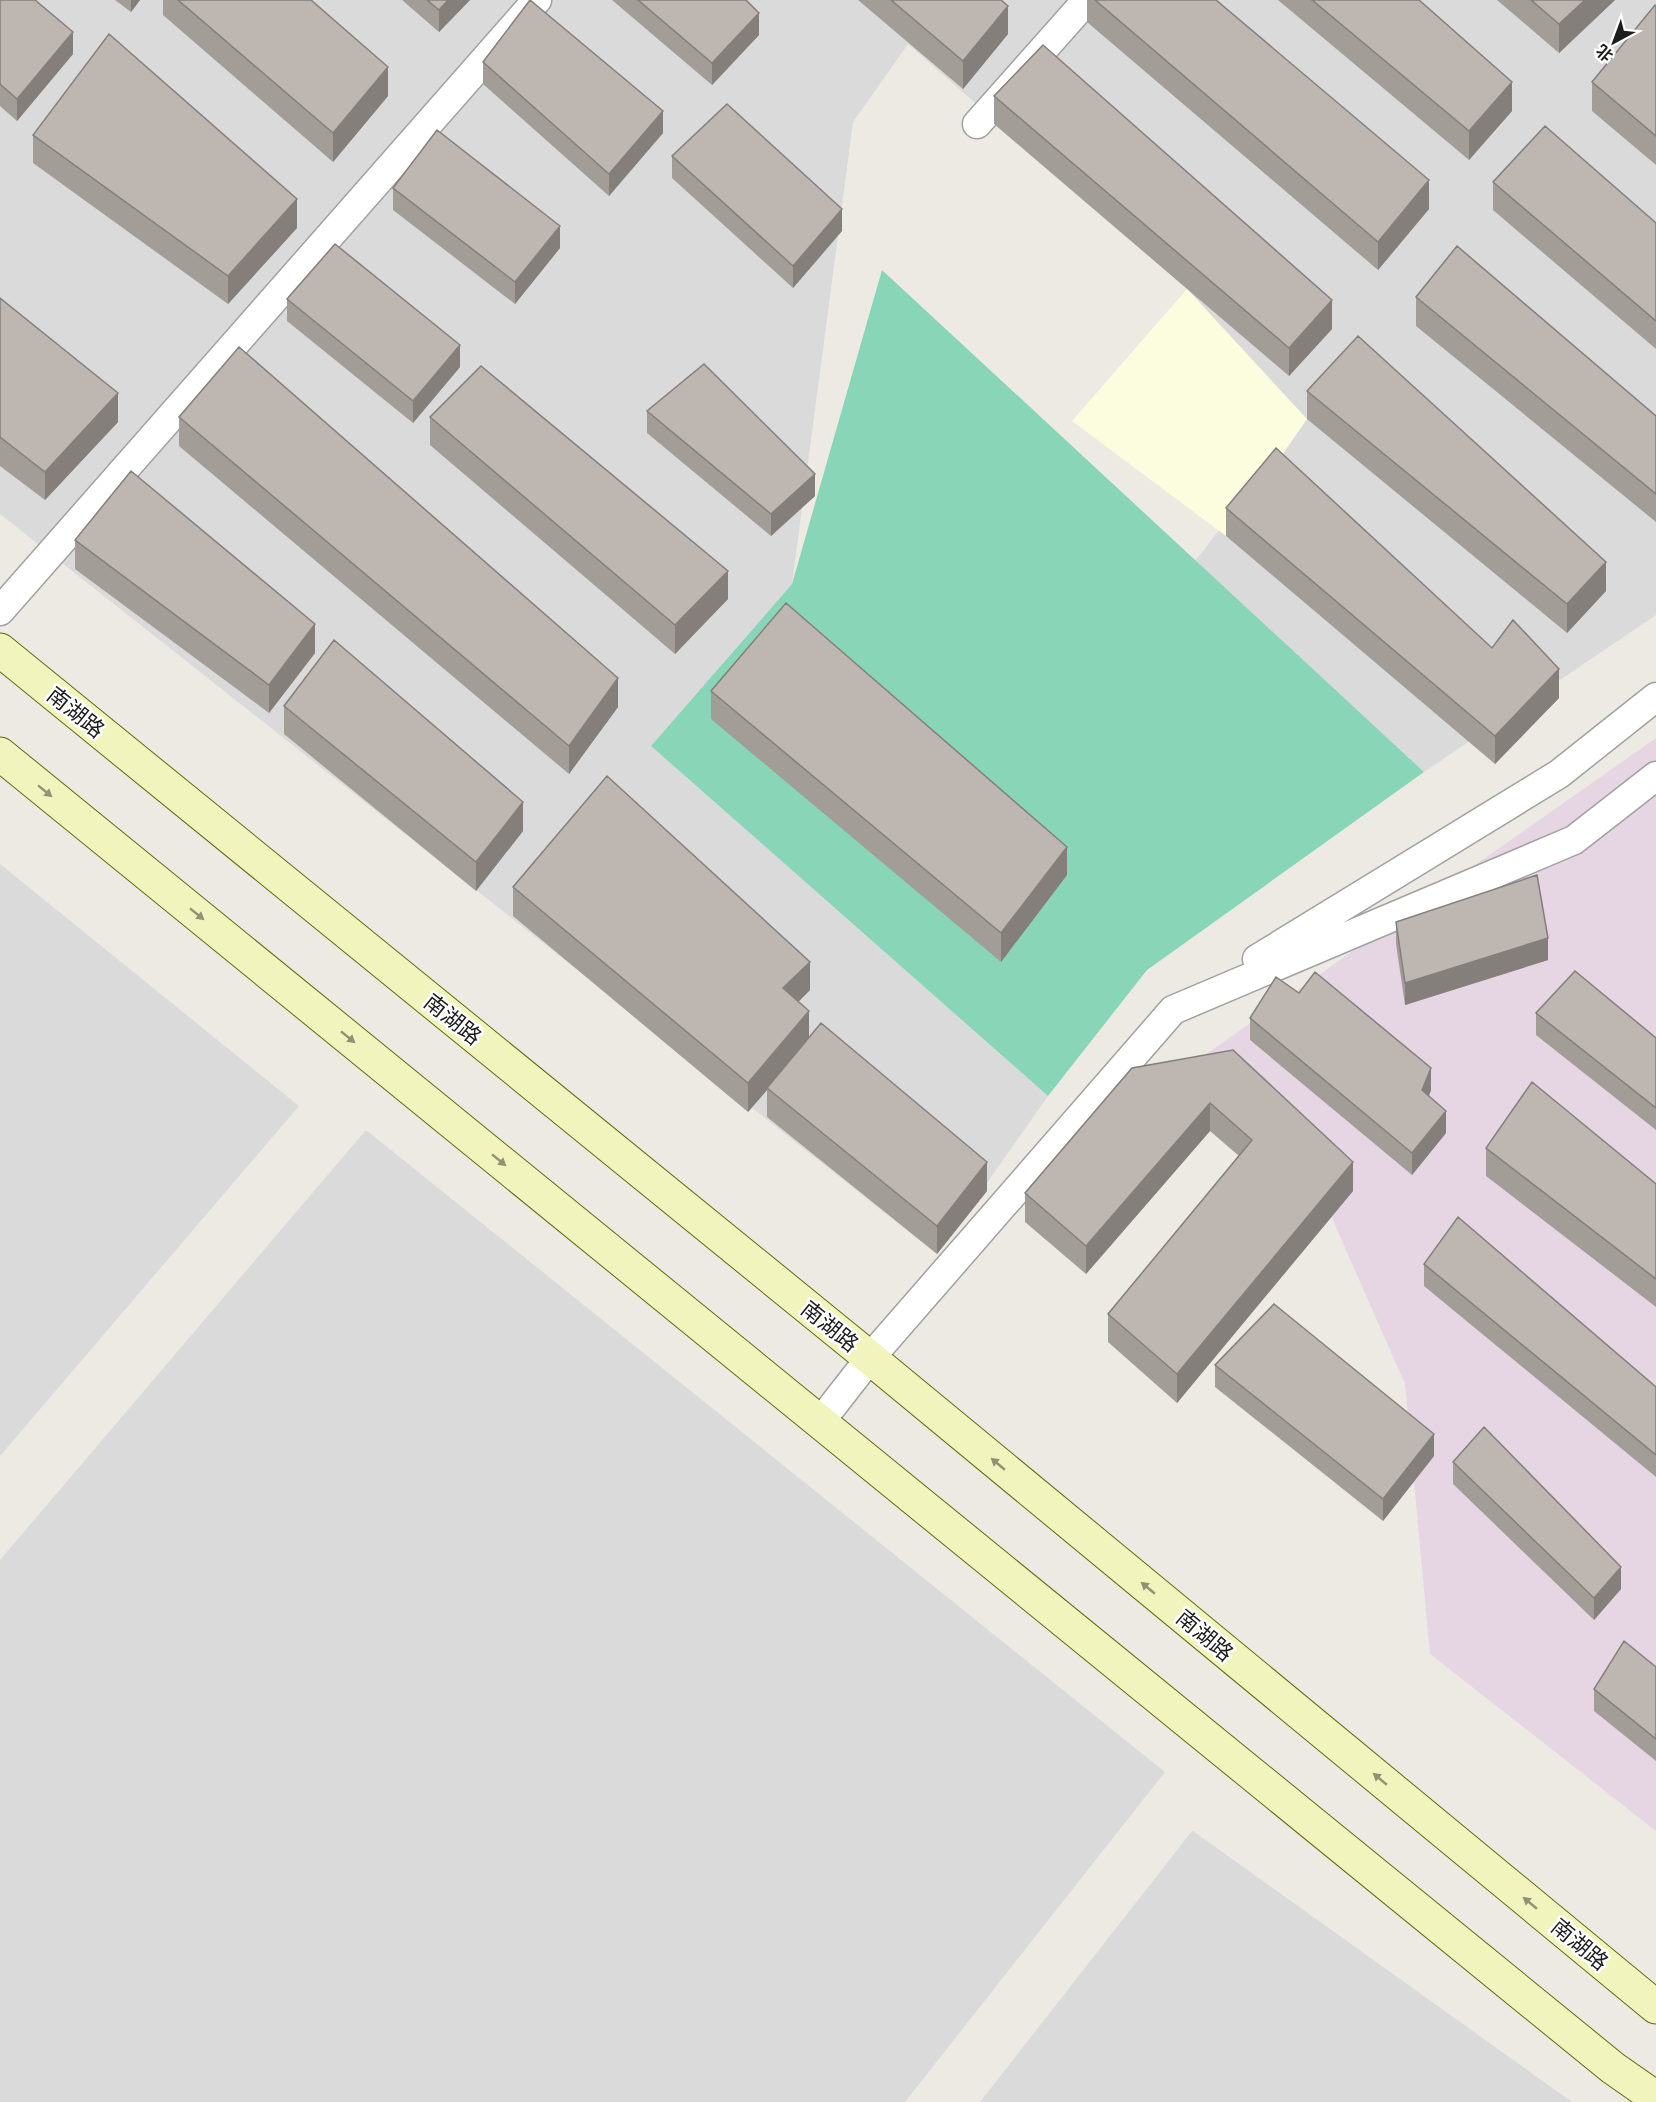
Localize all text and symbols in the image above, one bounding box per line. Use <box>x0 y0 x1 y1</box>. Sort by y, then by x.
north arrow <box>1584 12 1644 72</box>
text: 北 <box>1592 41 1617 66</box>
street label: 南湖路 <box>42 680 110 744</box>
one-way arrow <box>37 784 53 797</box>
one-way arrow <box>189 907 204 920</box>
street label: 南湖路 <box>419 987 487 1051</box>
one-way arrow <box>340 1030 355 1043</box>
one-way arrow <box>491 1154 507 1167</box>
street label: 南湖路 <box>796 1294 864 1358</box>
one-way arrow <box>990 1457 1006 1470</box>
one-way arrow <box>1140 1581 1156 1594</box>
street label: 南湖路 <box>1171 1603 1239 1667</box>
one-way arrow <box>1372 1772 1388 1785</box>
one-way arrow <box>1523 1897 1538 1910</box>
street label: 南湖路 <box>1546 1912 1614 1976</box>

